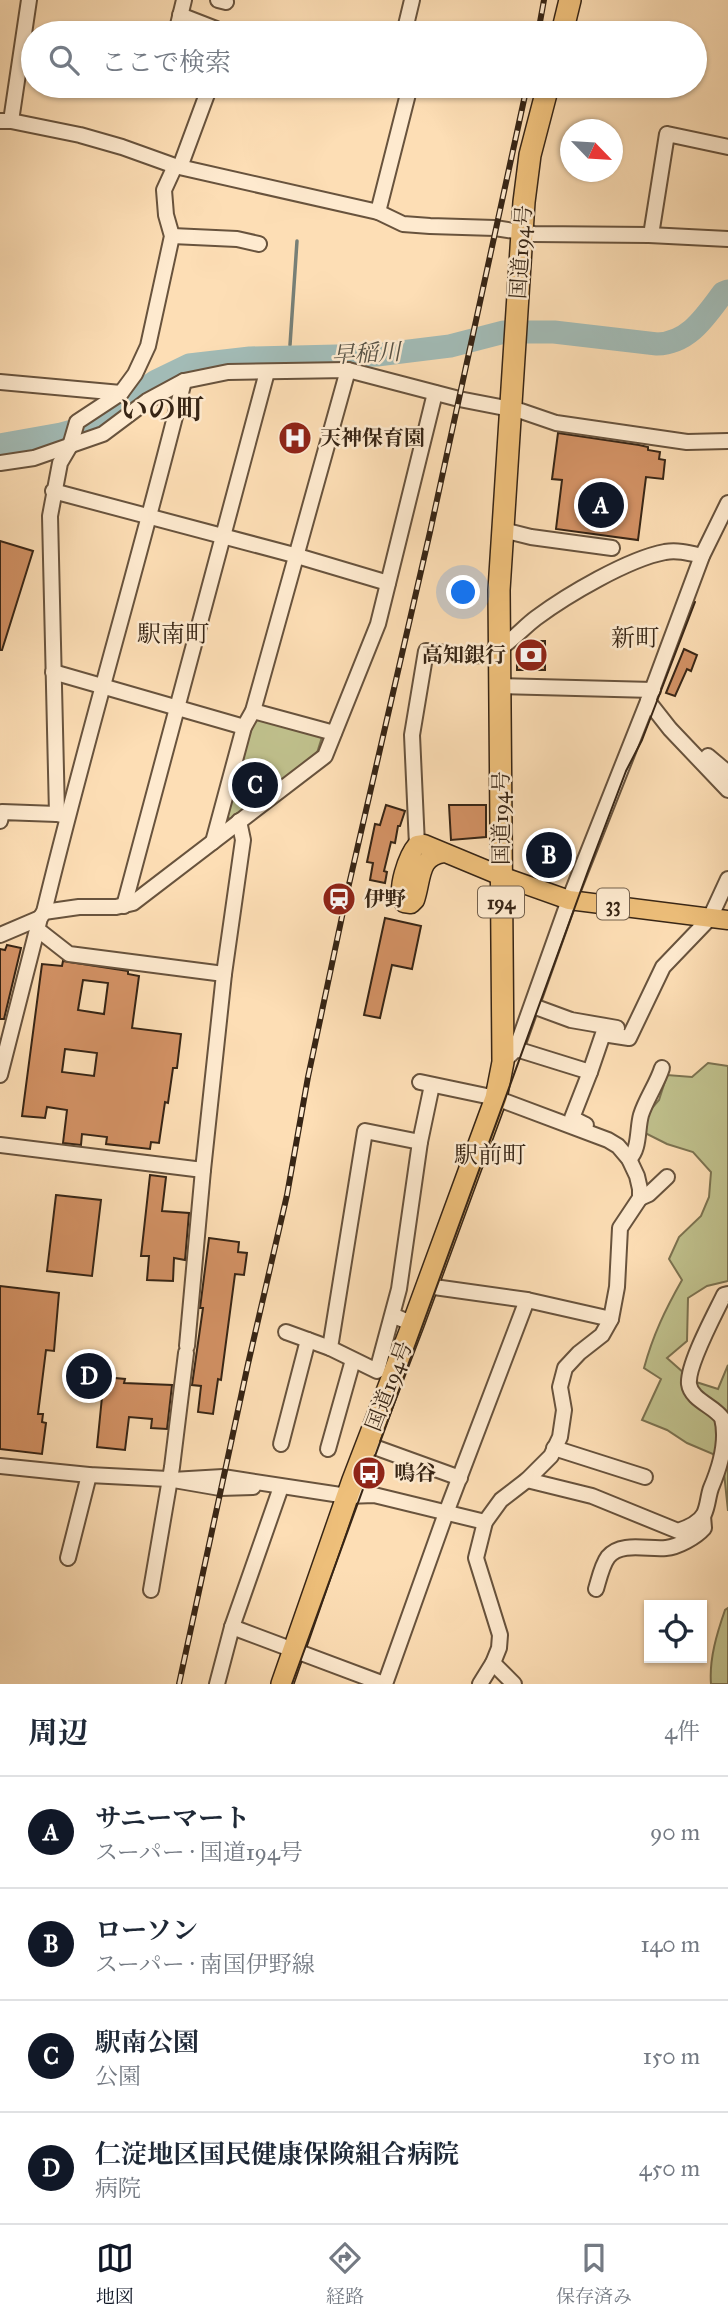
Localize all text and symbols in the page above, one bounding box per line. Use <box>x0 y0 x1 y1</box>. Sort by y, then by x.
search box <box>21 21 707 98</box>
icon: search <box>45 41 83 79</box>
text: ここで検索 <box>101 46 231 78</box>
north arrow <box>560 119 623 182</box>
street label: 国道194号 <box>505 204 537 300</box>
water label: 早稲川 <box>331 337 404 369</box>
district label: いの町 <box>120 392 204 427</box>
hospital icon: 天神保育園 <box>276 419 314 457</box>
place label: 天神保育園 <box>320 425 425 451</box>
pin: A <box>578 479 624 531</box>
your location <box>446 575 480 609</box>
district label: 駅南町 <box>137 619 209 649</box>
district label: 新町 <box>611 623 659 653</box>
bank icon: 高知銀行 <box>512 636 550 674</box>
place label: 高知銀行 <box>422 642 506 668</box>
pin: C <box>232 759 278 811</box>
street label: 国道194号 <box>488 771 514 865</box>
pin: B <box>526 829 572 881</box>
station icon: 伊野 <box>320 880 358 918</box>
place label: 伊野 <box>364 886 406 912</box>
road number: 194 <box>478 887 524 918</box>
road number: 33 <box>597 888 629 920</box>
district label: 駅前町 <box>454 1140 526 1170</box>
street label: 国道194号 <box>360 1337 418 1435</box>
pin: D <box>66 1350 112 1402</box>
bus stop icon: 鳴谷 <box>350 1454 388 1492</box>
place label: 鳴谷 <box>394 1460 436 1486</box>
map controls <box>644 1600 707 1663</box>
button: locate <box>644 1600 707 1663</box>
text: 周辺 <box>28 1715 88 1751</box>
text: 4件 <box>664 1717 700 1745</box>
text: サニーマート <box>95 1802 250 1834</box>
text: A <box>43 1818 59 1846</box>
text: 90 m <box>650 1818 700 1846</box>
text: スーパー · 国道194号 <box>95 1838 303 1866</box>
text: ローソン <box>95 1914 198 1946</box>
text: B <box>43 1930 59 1958</box>
text: 140 m <box>640 1930 700 1958</box>
text: スーパー · 南国伊野線 <box>95 1950 315 1978</box>
text: 駅南公園 <box>95 2026 199 2058</box>
text: C <box>43 2042 59 2070</box>
text: 150 m <box>643 2042 700 2070</box>
text: 公園 <box>95 2062 141 2090</box>
text: 仁淀地区国民健康保険組合病院 <box>95 2138 459 2170</box>
text: D <box>42 2154 60 2182</box>
text: 450 m <box>639 2154 700 2182</box>
text: 病院 <box>95 2174 141 2202</box>
tab: 地図 <box>96 2239 134 2308</box>
tab: 経路 <box>326 2239 364 2308</box>
tab: 保存済み <box>556 2239 632 2308</box>

